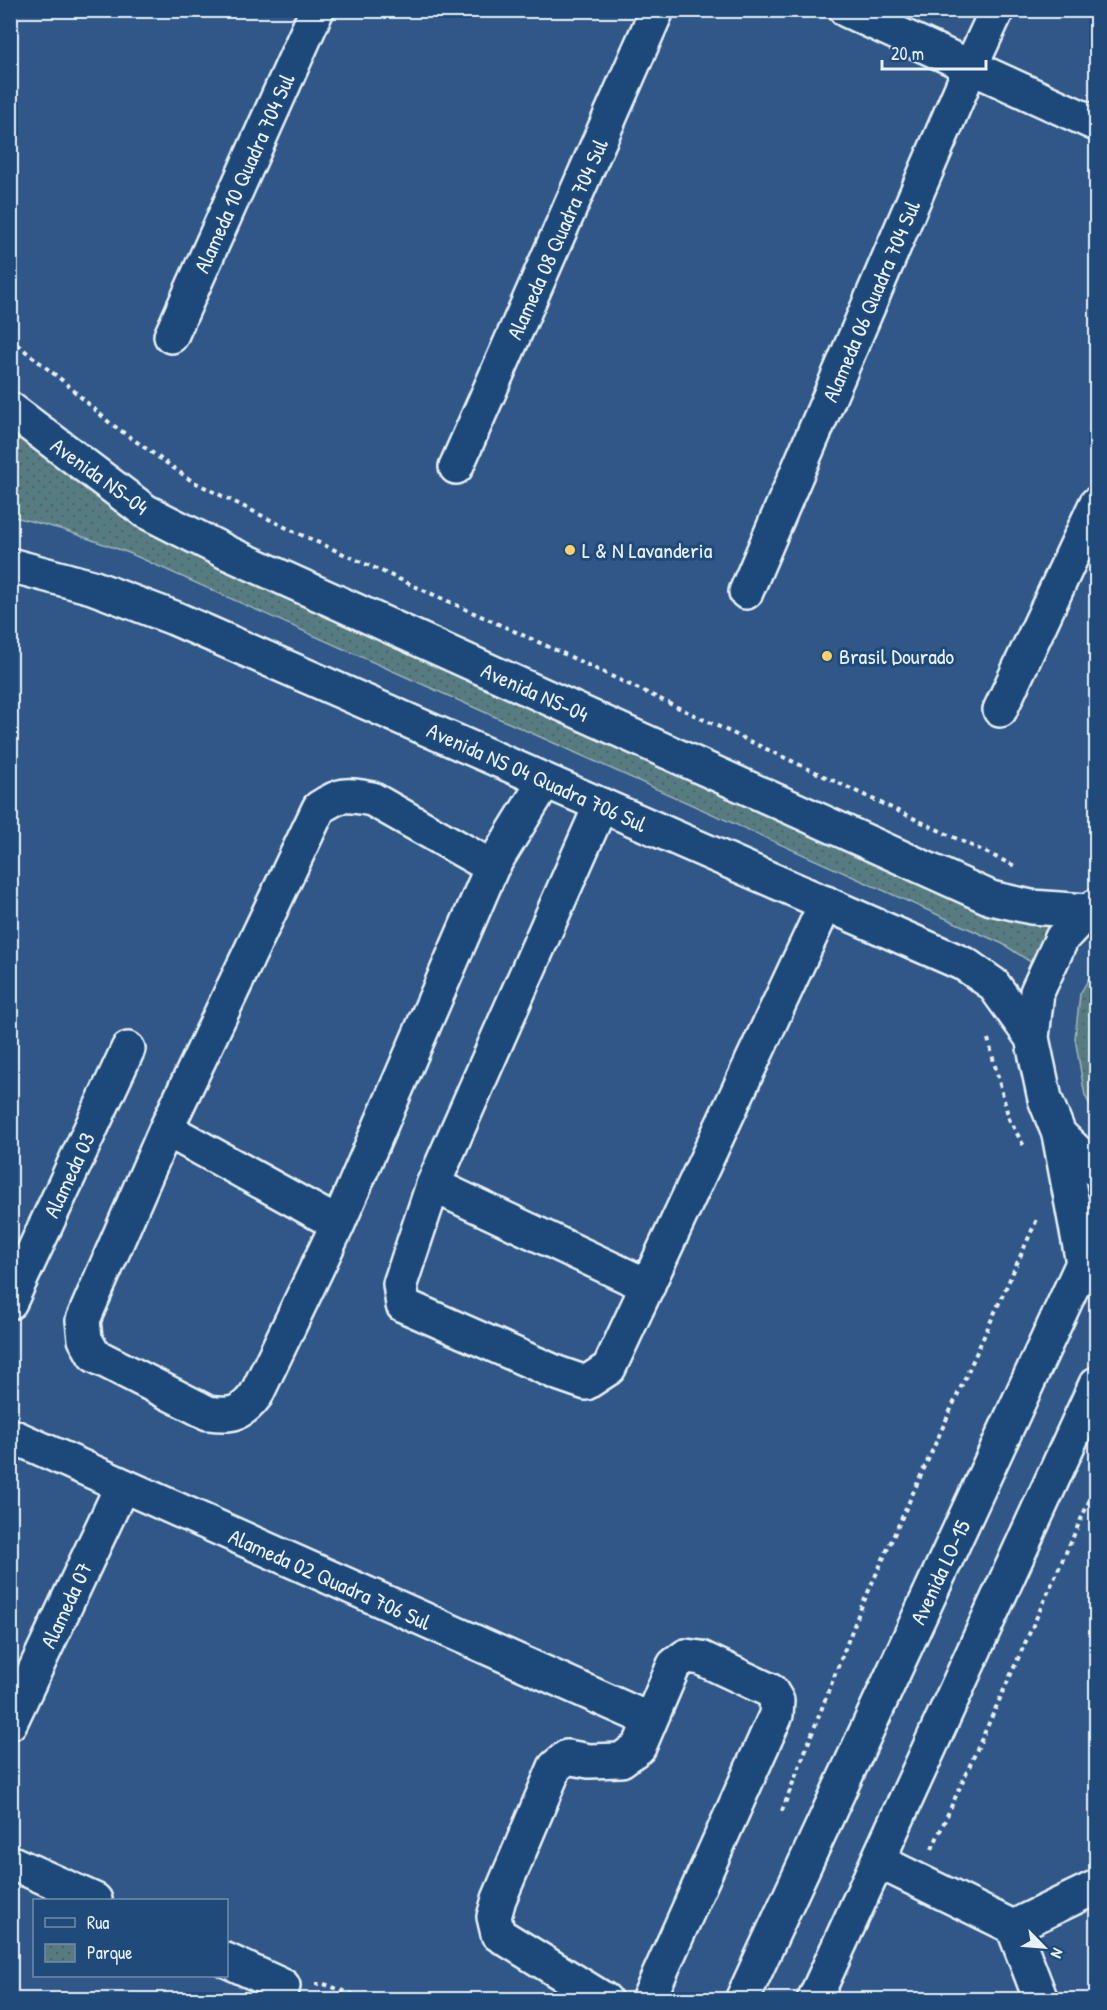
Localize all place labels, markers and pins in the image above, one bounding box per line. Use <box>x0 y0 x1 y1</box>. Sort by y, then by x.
place label: L & N Lavanderia <box>582 535 713 565</box>
marker: L & N Lavanderia <box>563 543 577 557</box>
place label: Brasil Dourado <box>839 641 954 671</box>
marker: Brasil Dourado <box>820 649 834 663</box>

